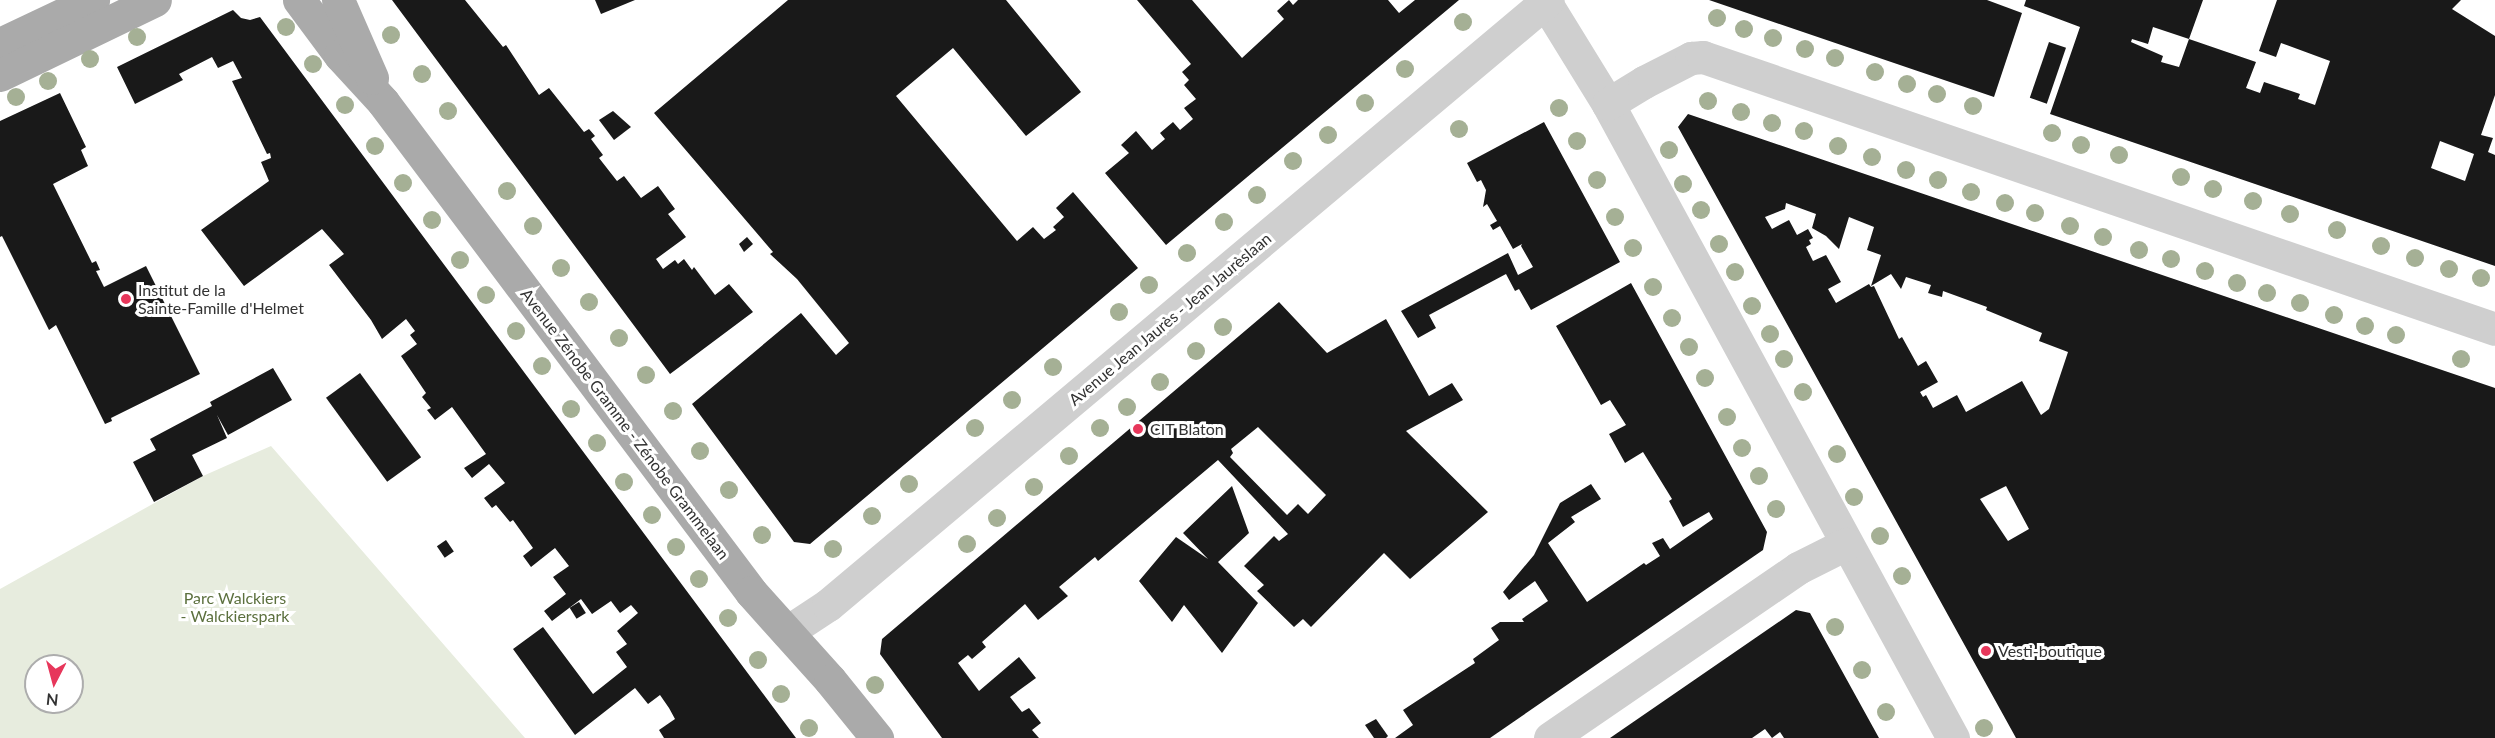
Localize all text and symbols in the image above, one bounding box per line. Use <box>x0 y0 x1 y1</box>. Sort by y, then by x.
street label: Avenue Jean Jaurès - Jean Jaurèslaan <box>1064 228 1276 410</box>
place label: Institut de la Sainte-Famille d'Helmet <box>138 280 304 318</box>
street label: Avenue Zénobe Gramme - Zénobe Grammelaan <box>517 285 733 563</box>
marker: Institut de la Sainte-Famille d'Helmet <box>119 292 133 306</box>
place label: CIT Blaton <box>1150 419 1224 439</box>
marker: CIT Blaton <box>1131 422 1145 436</box>
park label: Parc Walckiers - Walckierspark <box>180 588 290 626</box>
place label: Vesti-boutique <box>1998 641 2102 661</box>
marker: Vesti-boutique <box>1979 644 1993 658</box>
north arrow <box>24 654 84 714</box>
text: N <box>45 690 59 711</box>

